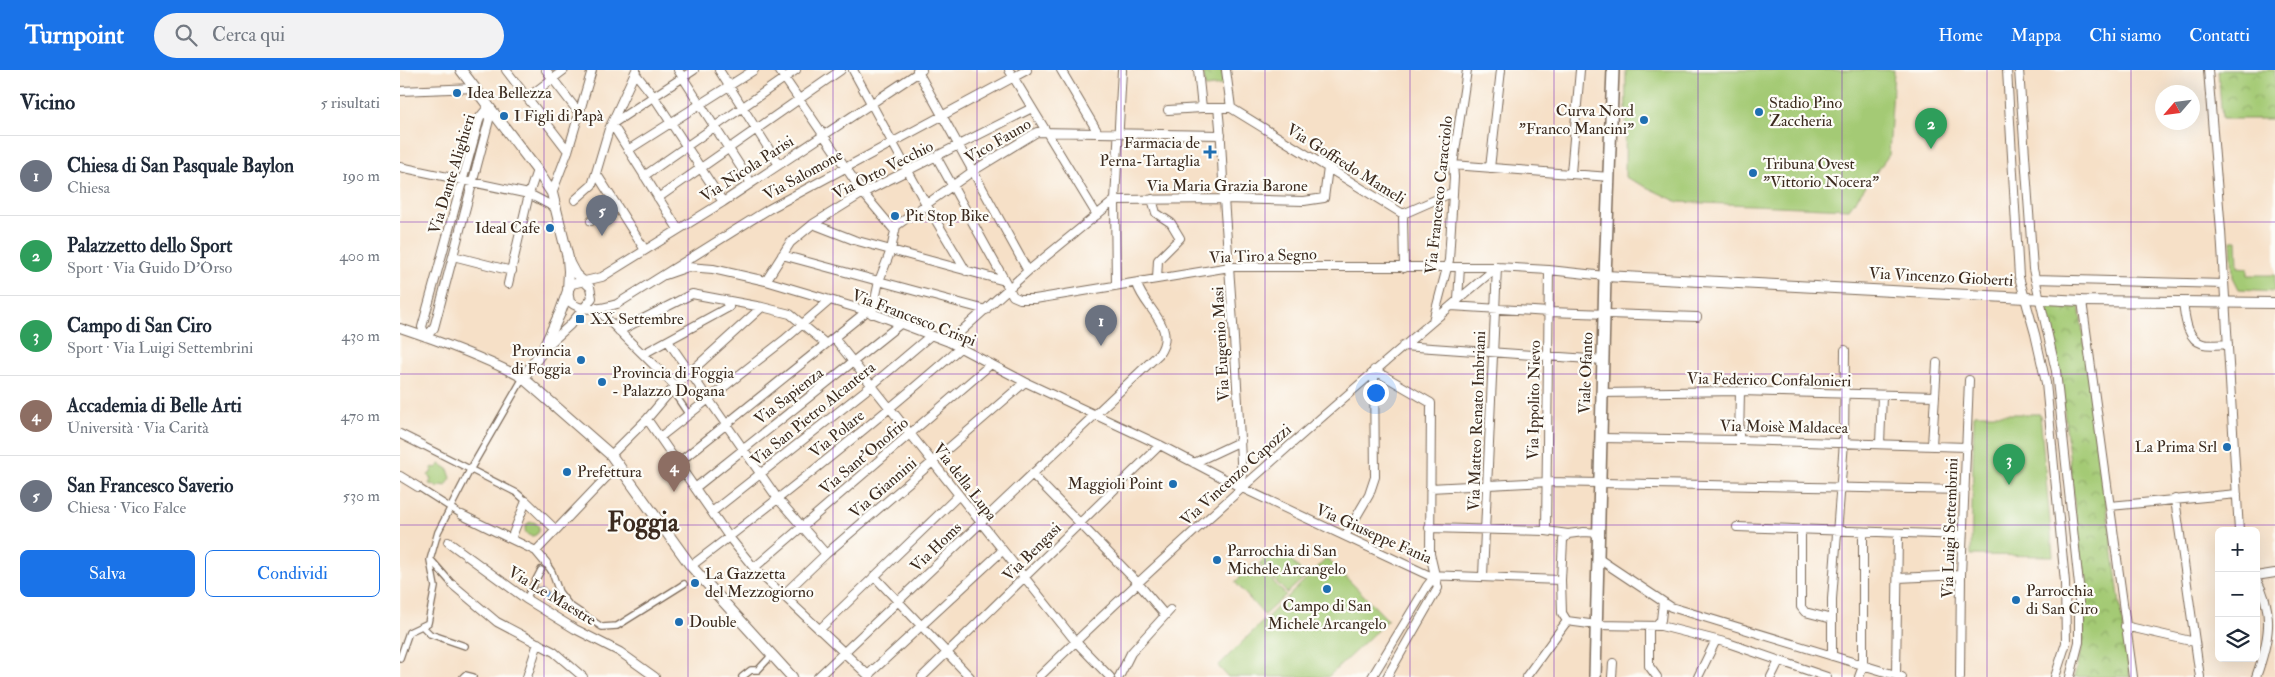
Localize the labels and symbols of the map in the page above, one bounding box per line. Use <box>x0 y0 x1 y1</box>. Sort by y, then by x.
place label: Idea Bellezza <box>467 83 552 103</box>
north arrow <box>2155 85 2200 130</box>
marker: Idea Bellezza <box>451 87 463 99</box>
place label: Stadio Pino Zaccheria <box>1769 93 1843 131</box>
place label: Curva Nord "Franco Mancini" <box>1519 101 1634 139</box>
place label: I Figli di Papà <box>514 106 604 127</box>
marker: Stadio Pino Zaccheria <box>1753 106 1765 118</box>
pin: 2 <box>1915 108 1947 149</box>
marker: I Figli di Papà <box>498 110 510 122</box>
street label: Via Dante Alighieri <box>424 112 480 236</box>
street label: Vico Fauno <box>961 114 1035 168</box>
marker: Curva Nord "Franco Mancini" <box>1638 114 1650 126</box>
street label: Via Francesco Caracciolo <box>1421 115 1457 275</box>
street label: Via Goffredo Mameli <box>1283 119 1409 209</box>
street label: Via Nicola Parisi <box>697 131 797 207</box>
place label: Farmacia de Perna-Tartaglia <box>1100 133 1200 171</box>
street label: Via Orto Vecchio <box>829 136 937 204</box>
street label: Via Salomone <box>760 145 846 205</box>
marker: Farmacia de Perna-Tartaglia <box>1204 146 1216 158</box>
place label: Tribuna Ovest "Vittorio Nocera" <box>1763 154 1879 192</box>
marker: Tribuna Ovest "Vittorio Nocera" <box>1747 167 1759 179</box>
street label: Via Maria Grazia Barone <box>1146 176 1308 196</box>
pin: 5 <box>586 195 618 236</box>
place label: Pit Stop Bike <box>905 206 989 227</box>
marker: Pit Stop Bike <box>889 210 901 222</box>
place label: Ideal Cafe <box>475 218 540 238</box>
marker: Ideal Cafe <box>544 222 556 234</box>
street label: Via Tiro a Segno <box>1209 244 1317 268</box>
street label: Via Vincenzo Gioberti <box>1868 263 2014 291</box>
street label: Via Francesco Crispi <box>849 285 979 352</box>
street label: Via Eugenio Masi <box>1208 286 1234 402</box>
pin: 1 <box>1085 305 1117 346</box>
place label: XX Settembre <box>590 309 684 329</box>
marker: XX Settembre <box>574 313 586 325</box>
street label: Via Matteo Renato Imbriani <box>1464 330 1490 512</box>
street label: Viale Ofanto <box>1575 331 1597 414</box>
street label: Via Ippolito Nievo <box>1523 340 1546 460</box>
place label: Provincia di Foggia <box>512 341 571 379</box>
marker: Provincia di Foggia <box>575 354 587 366</box>
street label: Via San Pietro Alcantera <box>747 357 880 470</box>
street label: Via Sapienza <box>750 362 829 430</box>
place label: Provincia di Foggia - Palazzo Dogana <box>612 363 735 401</box>
street label: Via Federico Confalonieri <box>1687 369 1851 391</box>
marker: Provincia di Foggia - Palazzo Dogana <box>596 376 608 388</box>
your location <box>1363 380 1389 406</box>
street label: Via Polare <box>805 405 869 462</box>
street label: Via Sant'Onofrio <box>815 413 913 499</box>
street label: Via Moisè Maldacea <box>1720 416 1849 438</box>
street label: Via Vincenzo Capozzi <box>1176 420 1297 531</box>
place label: La Prima Srl <box>2135 437 2217 457</box>
street label: Via della Lupa <box>928 439 1002 526</box>
marker: La Prima Srl <box>2221 441 2233 453</box>
pin: 3 <box>1993 444 2025 485</box>
pin: 4 <box>658 451 690 492</box>
street label: Via Giannini <box>845 453 921 523</box>
street label: Via Luigi Settembrini <box>1938 457 1962 599</box>
place label: Prefettura <box>577 462 642 482</box>
marker: Prefettura <box>561 466 573 478</box>
place label: Maggioli Point <box>1068 474 1163 494</box>
marker: Maggioli Point <box>1167 478 1179 490</box>
street label: Via Giuseppe Fania <box>1312 499 1436 570</box>
district label: Foggia <box>607 507 680 540</box>
street label: Via Homs <box>906 518 966 576</box>
street label: Via Bengasi <box>998 518 1066 586</box>
place label: Parrocchia di San Michele Arcangelo <box>1227 541 1346 579</box>
marker: Parrocchia di San Michele Arcangelo <box>1211 554 1223 566</box>
street label: Via Le Maestre <box>504 562 600 630</box>
place label: La Gazzetta del Mezzogiorno <box>705 564 814 602</box>
marker: La Gazzetta del Mezzogiorno <box>689 577 701 589</box>
place label: Parrocchia di San Ciro <box>2026 581 2098 619</box>
marker: Campo di San Michele Arcangelo <box>1321 583 1333 595</box>
marker: Parrocchia di San Ciro <box>2010 594 2022 606</box>
place label: Campo di San Michele Arcangelo <box>1268 596 1387 634</box>
place label: Double <box>689 612 737 632</box>
marker: Double <box>673 616 685 628</box>

